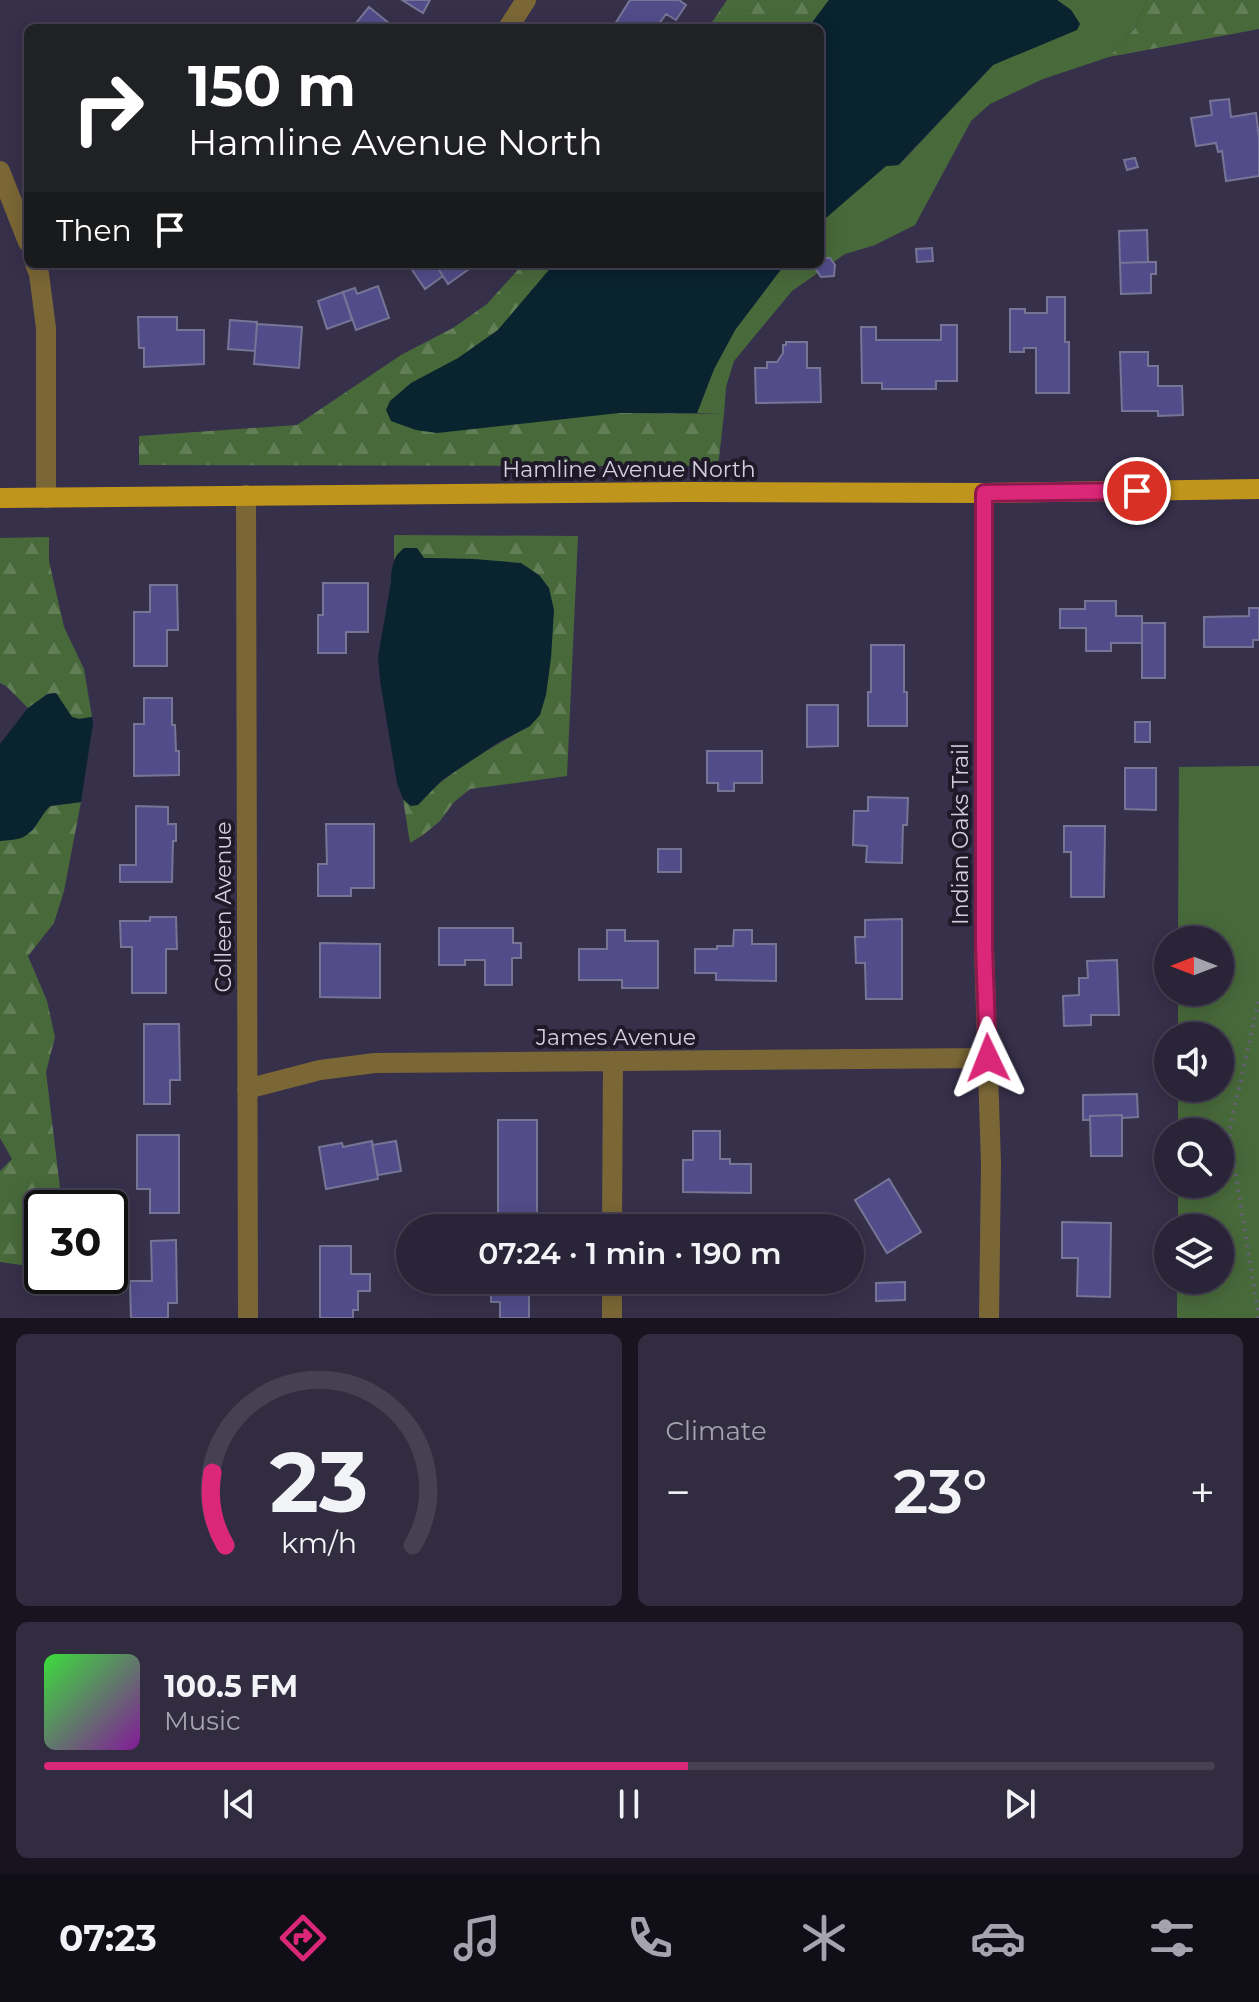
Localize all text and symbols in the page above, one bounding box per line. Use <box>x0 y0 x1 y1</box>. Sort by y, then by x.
text: 150 m <box>188 52 356 120</box>
icon: right <box>56 56 160 160</box>
text: Hamline Avenue North <box>188 120 603 164</box>
icon: arrive <box>148 208 192 252</box>
text: Then <box>56 212 132 249</box>
street label: Hamline Avenue North <box>502 456 756 483</box>
pin <box>1103 457 1171 525</box>
icon: arrive <box>1115 469 1159 513</box>
street label: Indian Oaks Trail <box>947 743 974 925</box>
street label: Colleen Avenue <box>210 822 237 992</box>
north arrow <box>1154 926 1234 1006</box>
map controls <box>1154 926 1234 1294</box>
position arrow <box>946 1016 1030 1100</box>
button: sound <box>1154 1022 1234 1102</box>
street label: James Avenue <box>535 1024 696 1051</box>
button: search <box>1154 1118 1234 1198</box>
speed limit sign: 30 <box>24 1190 128 1294</box>
button: layers <box>1154 1214 1234 1294</box>
text: 07:24 · 1 min · 190 m <box>478 1235 782 1272</box>
text: Climate <box>666 1415 767 1447</box>
text: 23 <box>270 1431 368 1533</box>
text: 23° <box>893 1455 987 1528</box>
text: − <box>666 1465 691 1519</box>
text: + <box>1190 1465 1215 1519</box>
text: km/h <box>281 1525 357 1560</box>
text: 100.5 FM <box>164 1668 298 1705</box>
text: Music <box>164 1705 241 1737</box>
icon: previous <box>217 1782 261 1826</box>
icon: pause <box>607 1782 651 1826</box>
icon: next <box>998 1782 1042 1826</box>
icon: directions <box>275 1910 331 1966</box>
icon: music <box>449 1910 505 1966</box>
icon: phone <box>622 1910 678 1966</box>
icon: climate <box>796 1910 852 1966</box>
icon: car <box>970 1910 1026 1966</box>
icon: filters <box>1144 1910 1200 1966</box>
text: 07:23 <box>59 1916 157 1960</box>

